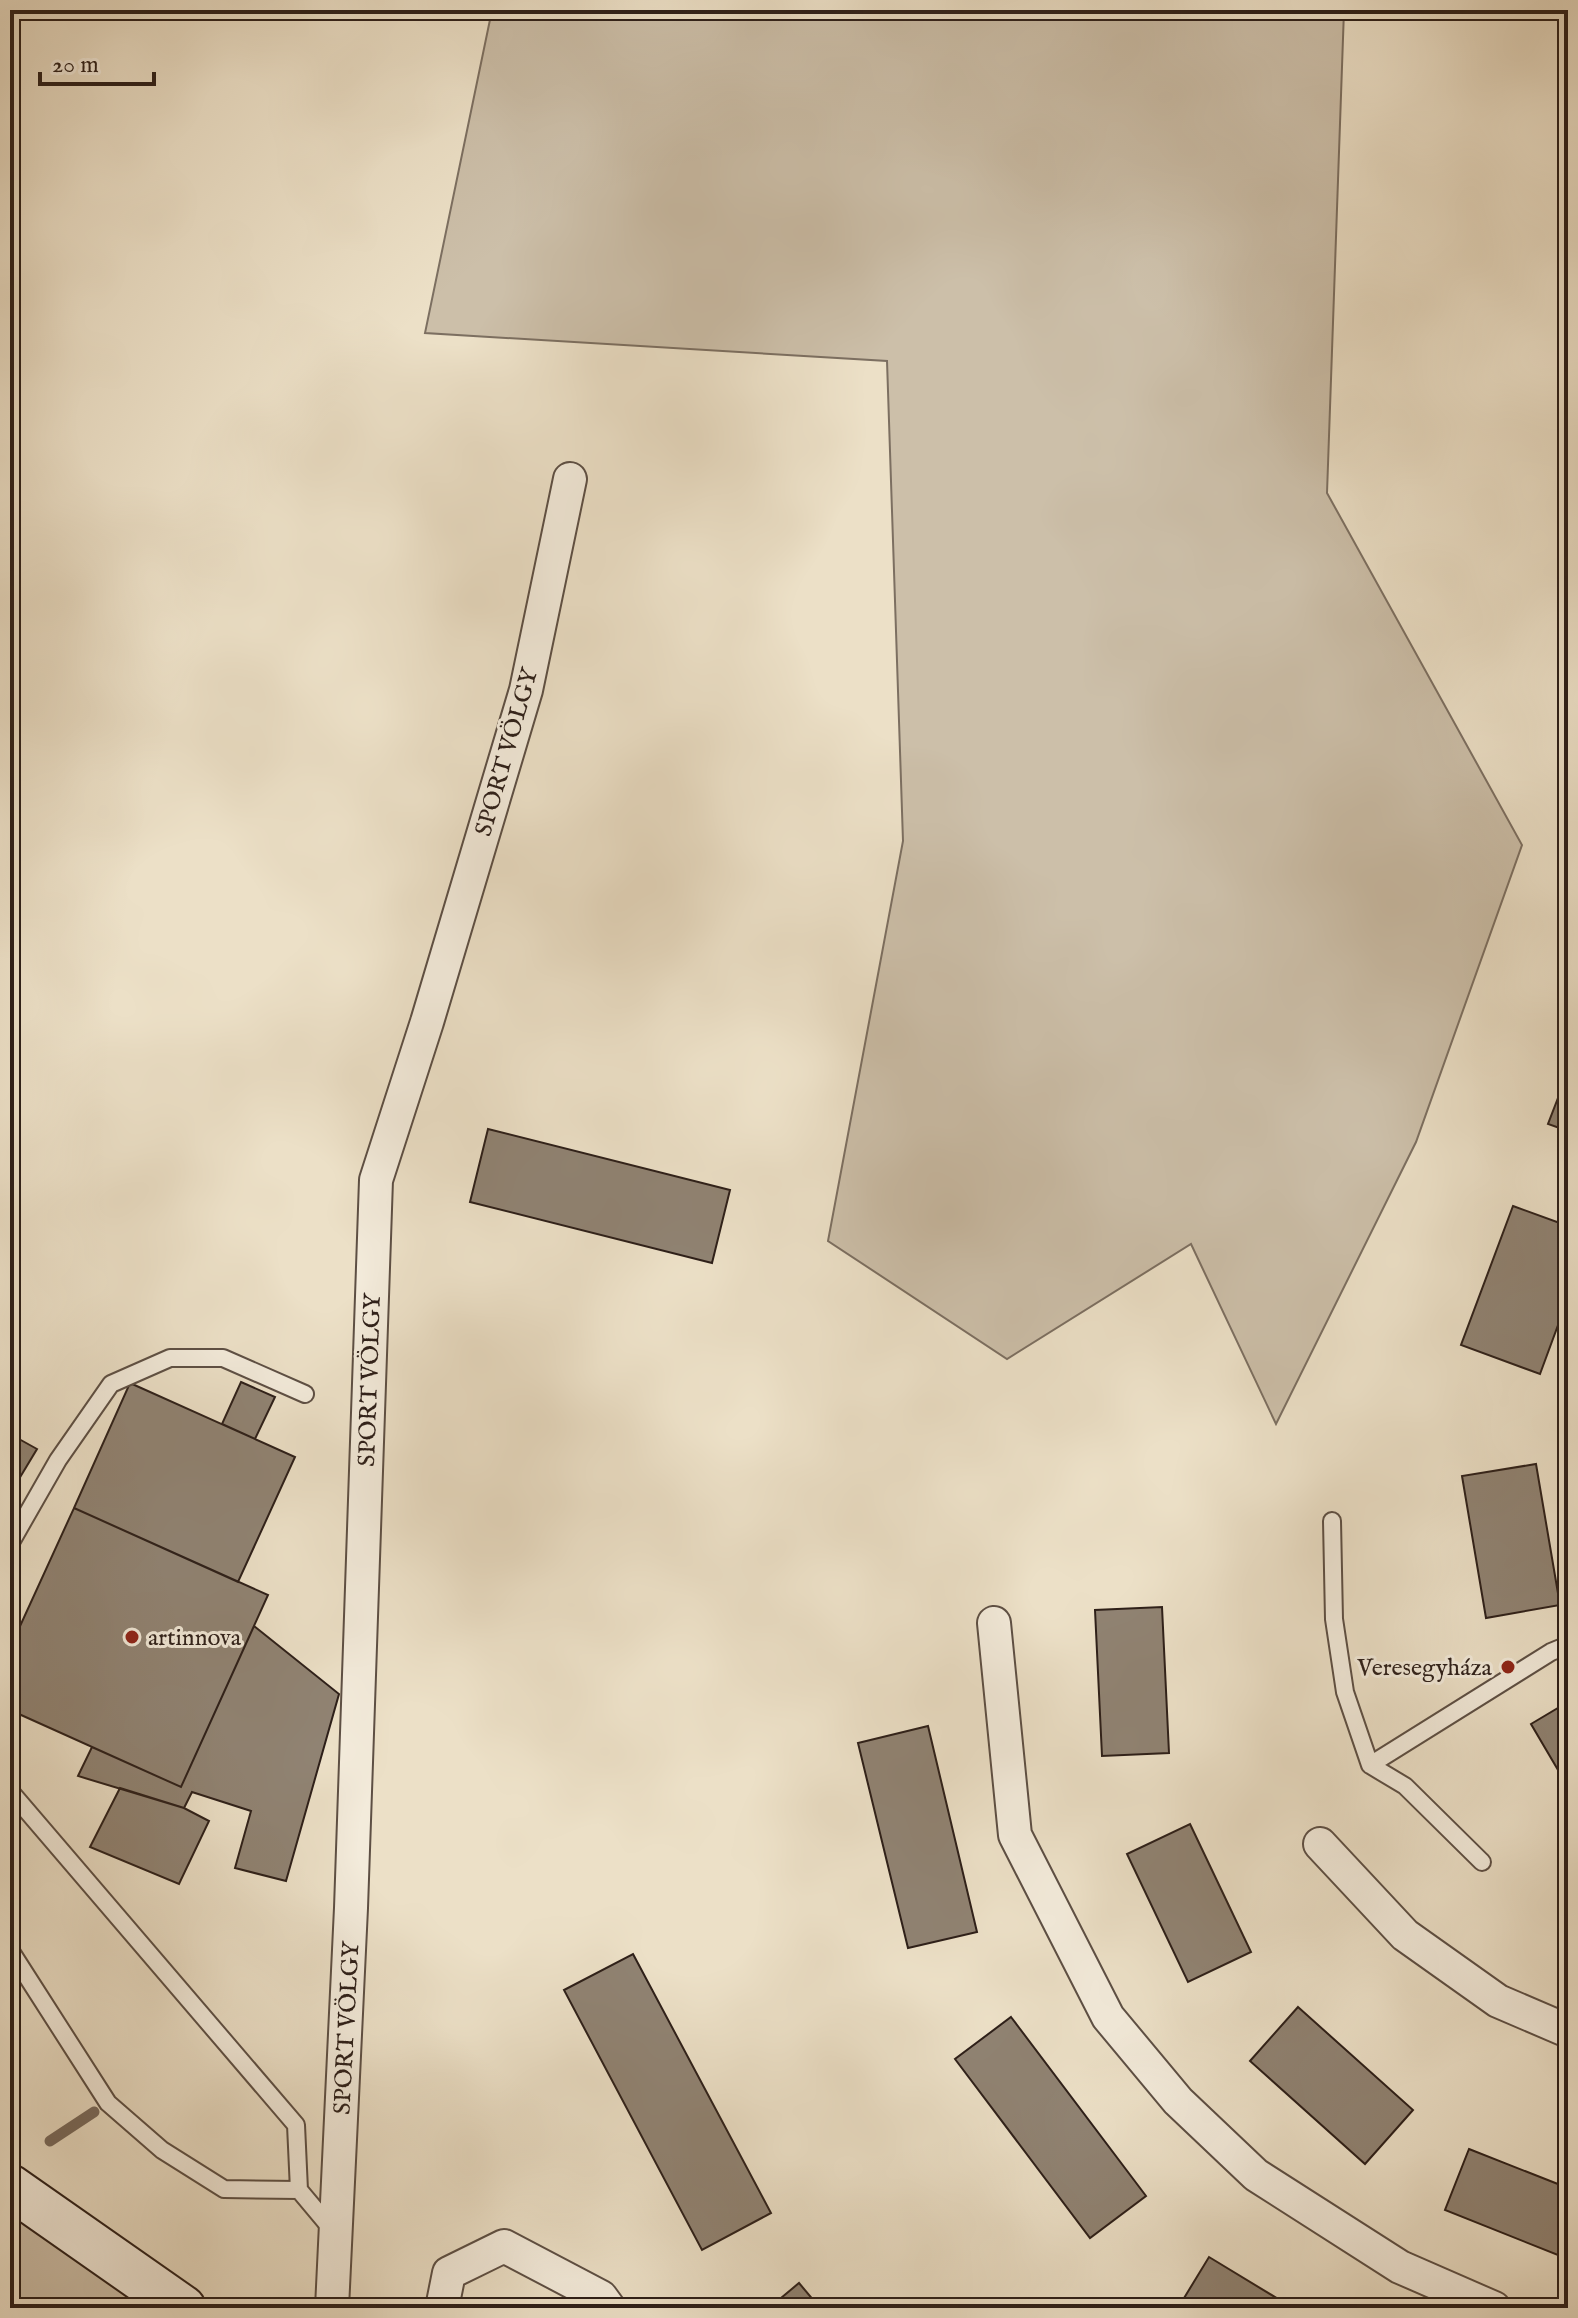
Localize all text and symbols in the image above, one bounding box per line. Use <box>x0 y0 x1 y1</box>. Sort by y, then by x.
scale bar <box>40 36 154 86</box>
text: 20 m <box>52 50 99 81</box>
street label: SPORT VÖLGY <box>469 663 547 840</box>
street label: SPORT VÖLGY <box>352 1291 389 1467</box>
place label: artinnova <box>148 1623 242 1654</box>
marker: artinnova <box>123 1628 141 1646</box>
place label: Veresegyháza <box>1356 1653 1493 1684</box>
marker: Veresegyháza <box>1499 1658 1517 1676</box>
street label: SPORT VÖLGY <box>327 1939 368 2115</box>

